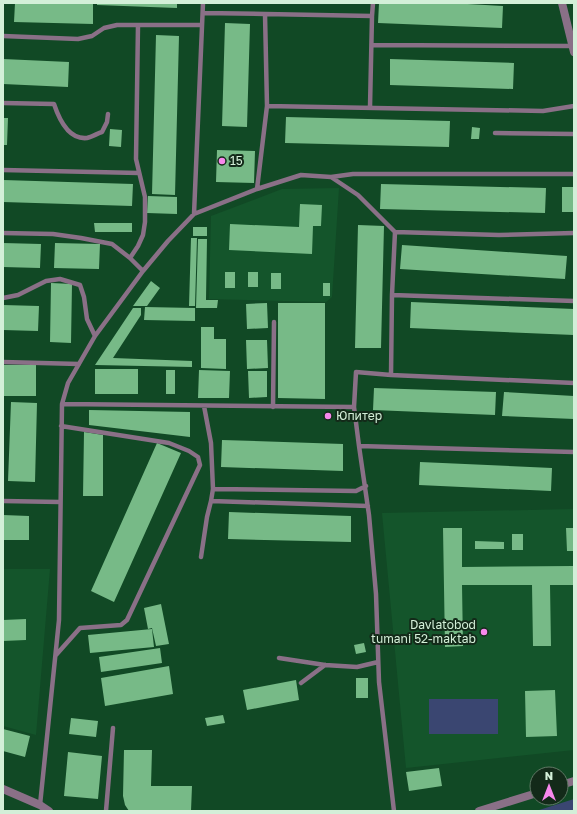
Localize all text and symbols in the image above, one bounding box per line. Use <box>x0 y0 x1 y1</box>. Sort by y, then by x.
place label: 15 <box>230 153 243 168</box>
marker: 15 <box>217 156 227 166</box>
place label: Юпитер <box>336 408 382 423</box>
marker: Юпитер <box>323 411 333 421</box>
place label: Davlatobod tumani 52-maktab <box>371 617 476 646</box>
marker: Davlatobod tumani 52-maktab <box>479 627 489 637</box>
north arrow <box>529 766 569 806</box>
text: N <box>545 769 553 782</box>

